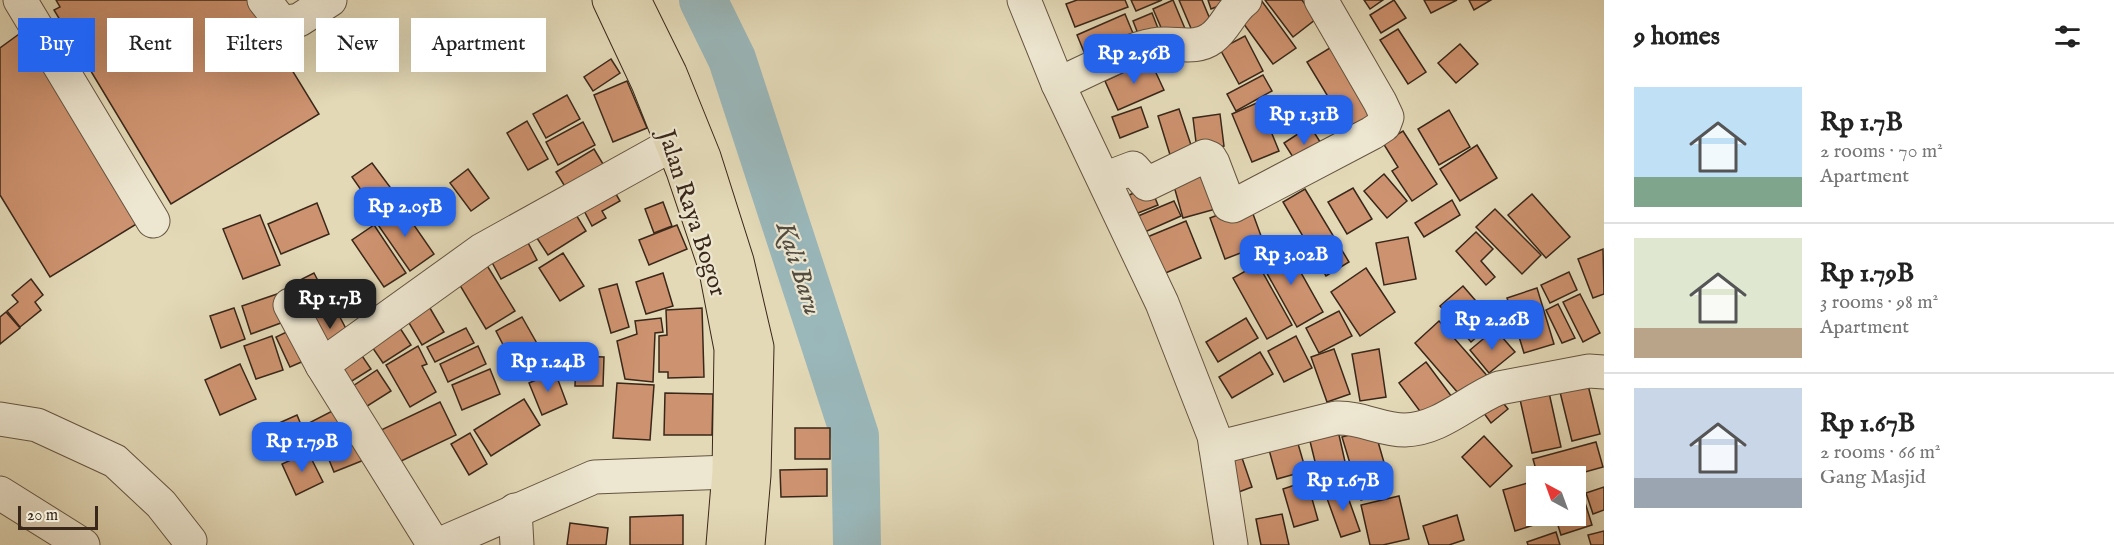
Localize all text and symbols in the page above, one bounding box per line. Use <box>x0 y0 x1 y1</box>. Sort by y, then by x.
chip: Buy <box>18 18 95 72</box>
chip: Rent <box>107 18 193 72</box>
chip: Filters <box>205 18 304 72</box>
chip: New <box>316 18 399 72</box>
chip: Apartment <box>411 18 546 72</box>
text: 9 homes <box>1634 20 1720 53</box>
icon: filters <box>2051 20 2084 53</box>
pin: Rp 2.56B <box>1072 34 1196 85</box>
text: Rp 2.56B <box>1098 41 1170 66</box>
pin: Rp 1.31B <box>1242 95 1366 146</box>
text: Rp 1.31B <box>1269 102 1339 127</box>
text: Rp 1.7B <box>1820 106 1903 139</box>
icon: home <box>1682 111 1754 183</box>
street label: Jalan Raya Bogor <box>649 123 733 301</box>
text: 2 rooms · 70 m² <box>1820 139 1943 164</box>
text: Apartment <box>1820 164 1909 189</box>
pin: Rp 2.05B <box>343 187 467 238</box>
text: Rp 2.05B <box>368 194 442 219</box>
water label: Kali Baru <box>768 217 829 319</box>
pin: Rp 3.02B <box>1229 235 1353 286</box>
text: Rp 3.02B <box>1254 242 1328 267</box>
text: Rp 1.79B <box>1820 257 1914 290</box>
icon: home <box>1682 262 1754 334</box>
pin: Rp 1.7B <box>275 279 385 330</box>
text: Rp 1.7B <box>298 286 362 311</box>
text: 3 rooms · 98 m² <box>1820 290 1938 315</box>
pin: Rp 2.26B <box>1430 300 1554 351</box>
text: Rp 2.26B <box>1454 307 1530 332</box>
text: Apartment <box>1820 315 1909 340</box>
pin: Rp 1.24B <box>486 342 610 393</box>
text: Rp 1.24B <box>511 349 585 374</box>
text: Rp 1.67B <box>1820 407 1915 440</box>
icon: home <box>1682 412 1754 484</box>
pin: Rp 1.79B <box>240 422 364 473</box>
text: Rp 1.79B <box>266 429 338 454</box>
text: 2 rooms · 66 m² <box>1820 440 1941 465</box>
pin: Rp 1.67B <box>1281 461 1405 512</box>
text: Gang Masjid <box>1820 465 1926 490</box>
north arrow <box>1526 466 1586 526</box>
map controls <box>1526 466 1586 526</box>
text: Rp 1.67B <box>1306 468 1380 493</box>
scale bar <box>18 503 98 530</box>
text: 20 m <box>27 506 58 526</box>

